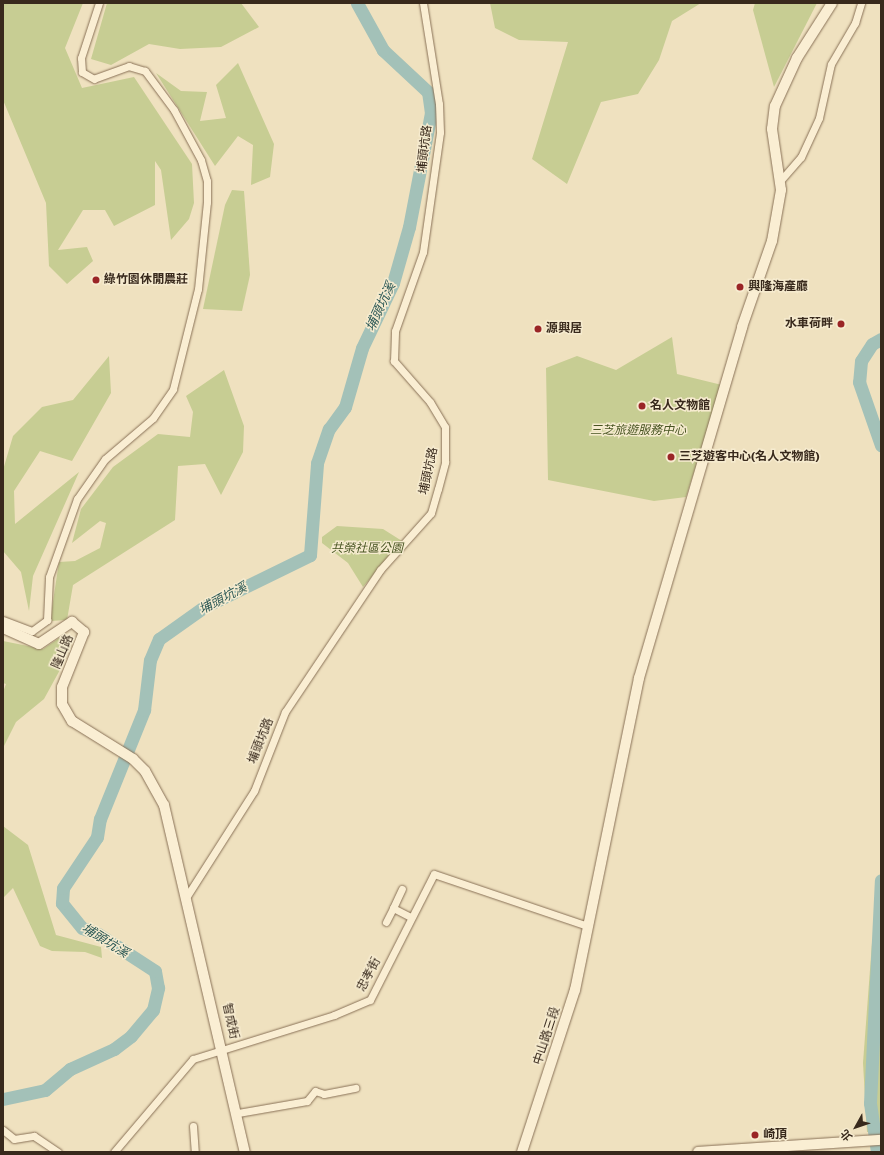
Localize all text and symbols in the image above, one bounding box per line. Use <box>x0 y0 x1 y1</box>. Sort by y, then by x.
street label: 埔頭坑路 <box>415 124 435 174</box>
place label: 綠竹園休閒農莊 <box>104 273 188 287</box>
marker: 綠竹園休閒農莊 <box>91 275 101 285</box>
water label: 埔頭坑溪 <box>363 280 399 334</box>
place label: 興隆海產廳 <box>748 280 808 294</box>
marker: 興隆海產廳 <box>735 282 745 292</box>
place label: 水車荷畔 <box>785 317 833 331</box>
marker: 水車荷畔 <box>836 319 846 329</box>
place label: 源興居 <box>546 322 582 336</box>
marker: 源興居 <box>533 324 543 334</box>
place label: 名人文物館 <box>650 399 710 413</box>
marker: 名人文物館 <box>637 401 647 411</box>
park label: 三芝旅遊服務中心 <box>590 424 686 438</box>
street label: 埔頭坑路 <box>417 446 441 496</box>
place label: 三芝遊客中心(名人文物館) <box>679 450 820 464</box>
marker: 三芝遊客中心(名人文物館) <box>666 452 676 462</box>
park label: 共榮社區公園 <box>331 542 403 556</box>
water label: 埔頭坑溪 <box>196 580 250 618</box>
street label: 隆山路 <box>49 633 77 671</box>
street label: 埔頭坑路 <box>245 716 277 766</box>
water label: 埔頭坑溪 <box>79 921 131 961</box>
street label: 忠孝街 <box>354 956 384 994</box>
street label: 智成街 <box>219 1002 241 1040</box>
street label: 中山路三段 <box>531 1005 563 1067</box>
north arrow <box>836 1107 876 1147</box>
text: 北 <box>838 1127 855 1143</box>
place label: 崎頂 <box>763 1128 787 1142</box>
marker: 崎頂 <box>750 1130 760 1140</box>

